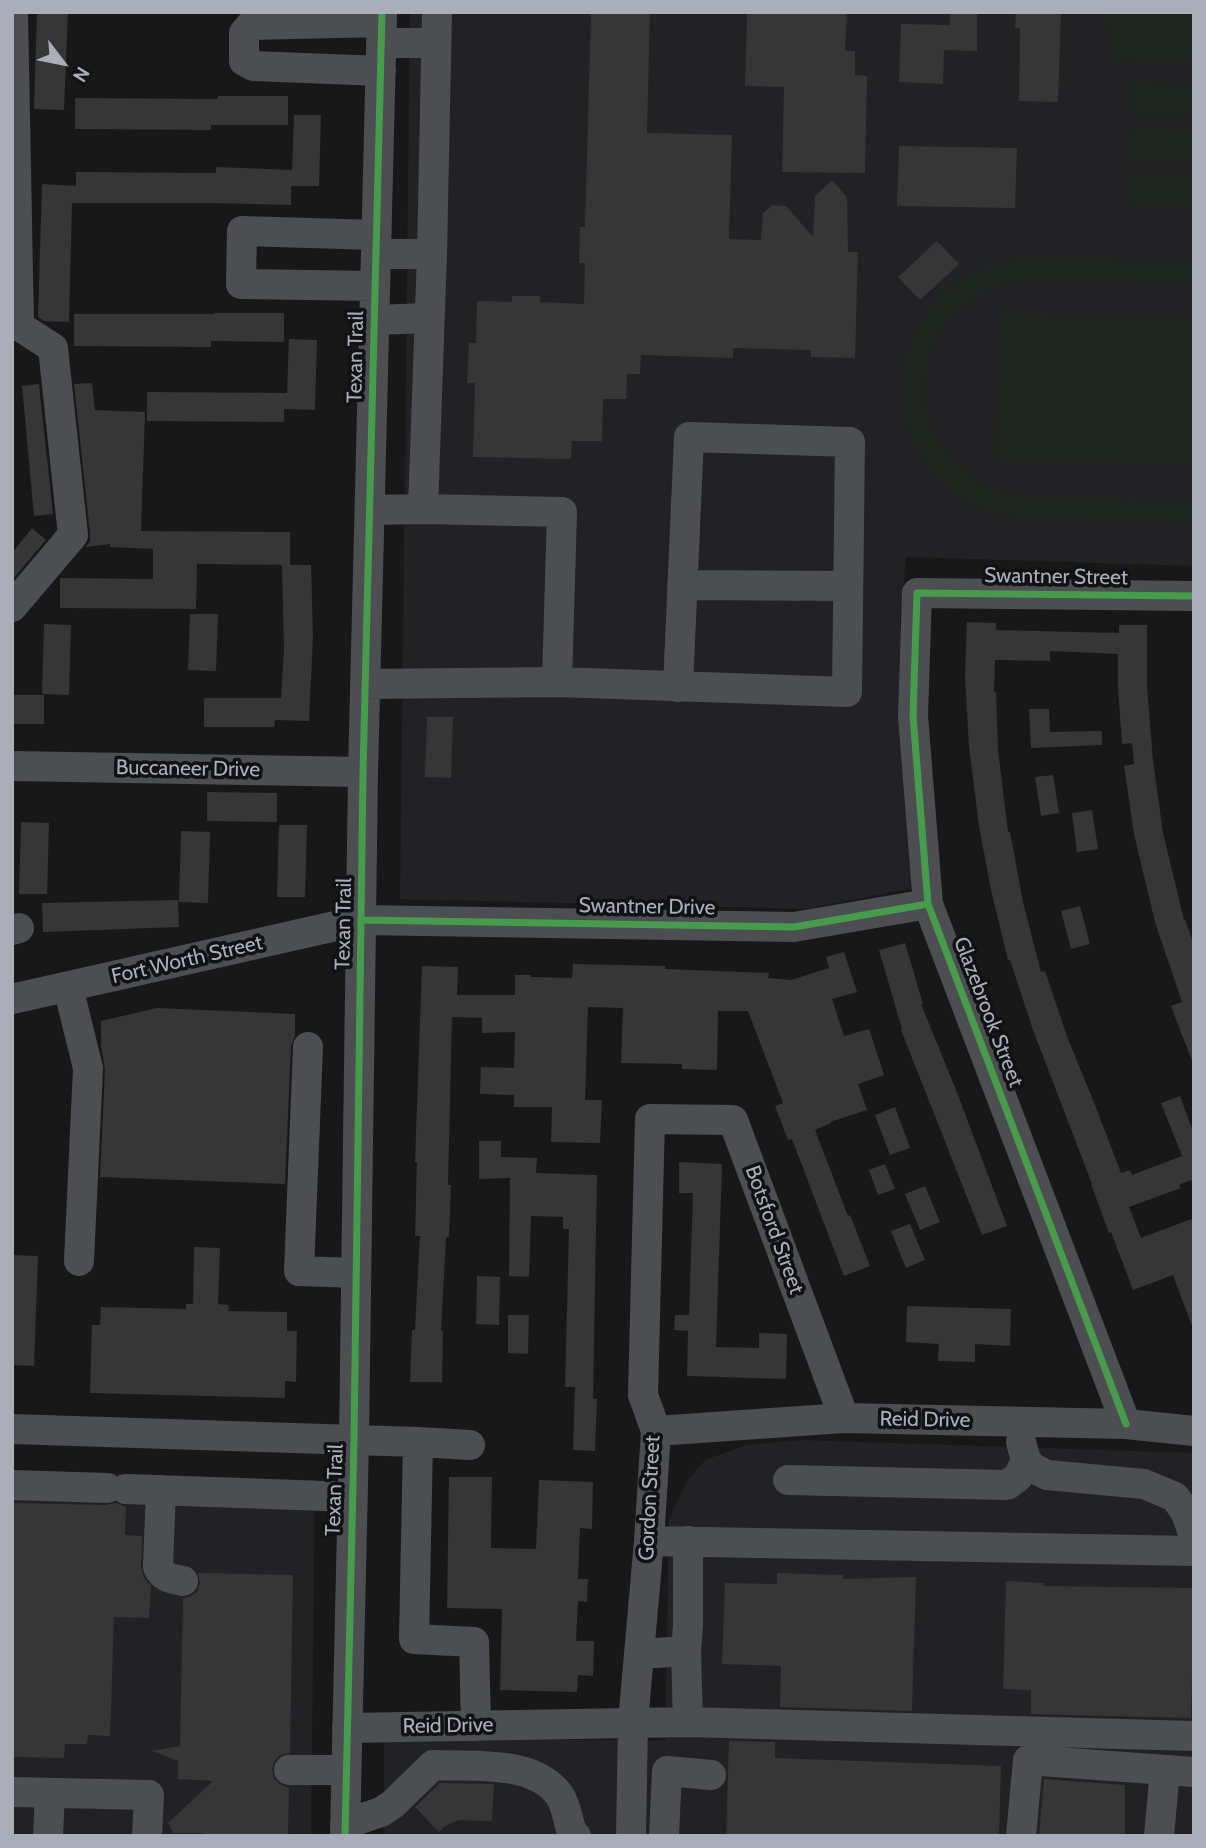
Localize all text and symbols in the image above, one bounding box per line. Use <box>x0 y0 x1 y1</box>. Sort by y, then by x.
north arrow <box>28 28 98 98</box>
text: N <box>68 63 95 86</box>
street label: Texan Trail <box>343 311 369 403</box>
street label: Swantner Street <box>984 563 1128 591</box>
street label: Buccaneer Drive <box>116 755 260 783</box>
street label: Texan Trail <box>331 878 357 970</box>
street label: Swantner Drive <box>578 893 716 921</box>
street label: Fort Worth Street <box>109 930 265 990</box>
street label: Glazebrook Street <box>948 933 1028 1091</box>
street label: Botsford Street <box>739 1162 809 1298</box>
street label: Reid Drive <box>879 1407 971 1433</box>
street label: Gordon Street <box>634 1435 666 1561</box>
street label: Texan Trail <box>321 1444 349 1536</box>
street label: Reid Drive <box>402 1713 494 1739</box>

